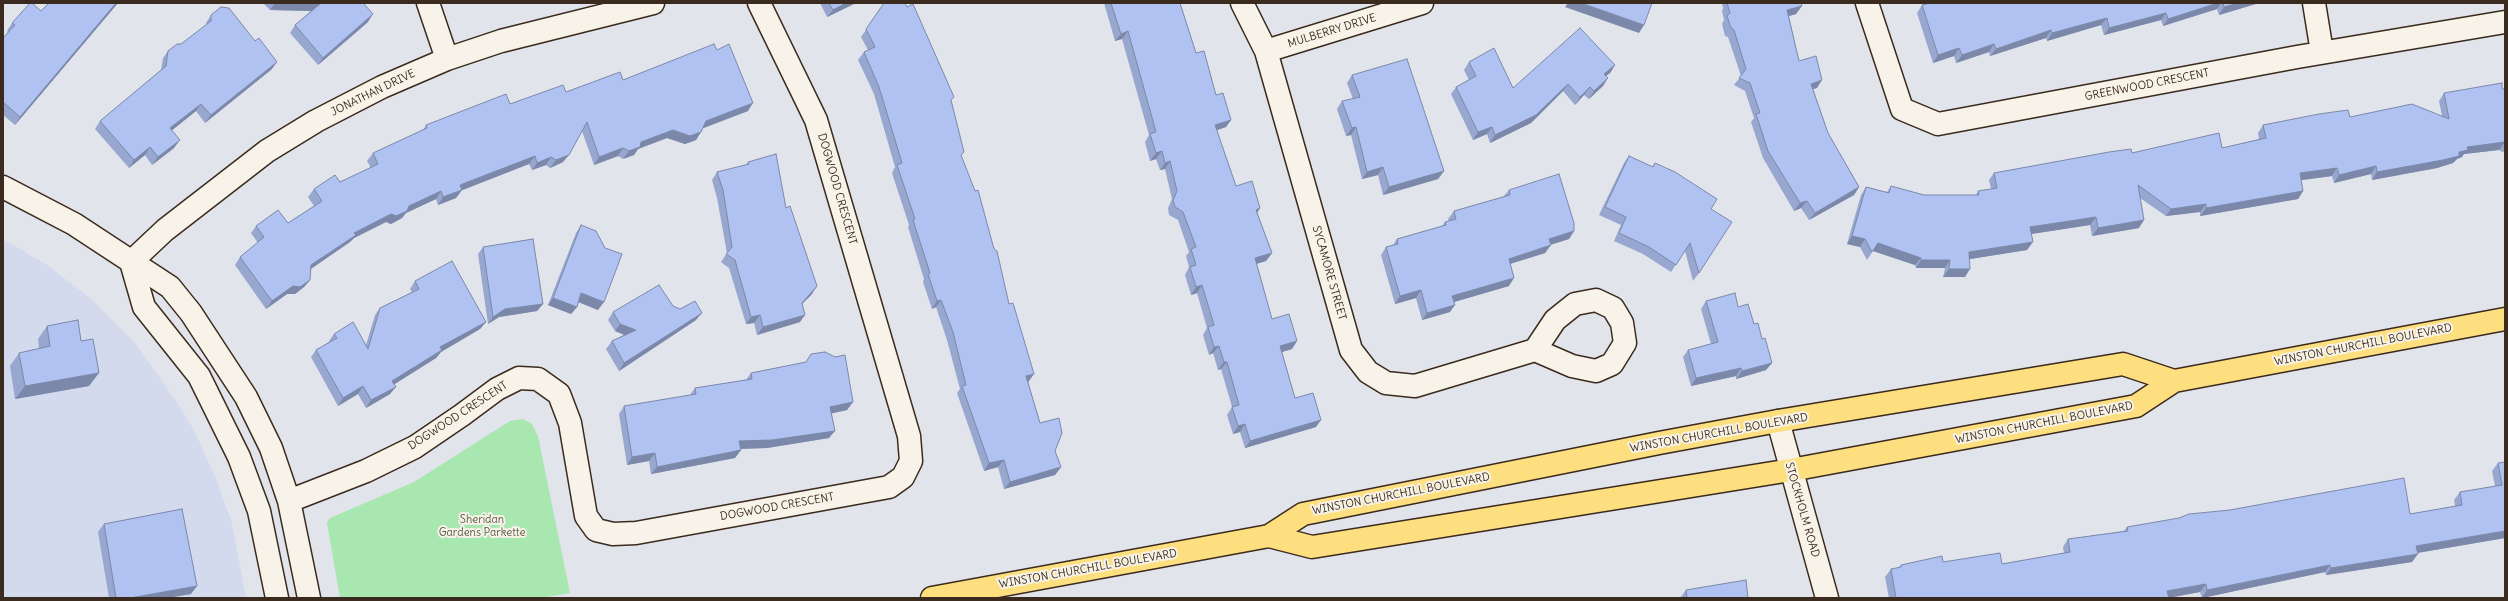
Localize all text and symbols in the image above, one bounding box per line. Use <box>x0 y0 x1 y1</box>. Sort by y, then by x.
street label: MULBERRY DRIVE <box>1286 11 1378 51</box>
street label: GREENWOOD CRESCENT <box>2084 66 2210 104</box>
street label: JONATHAN DRIVE <box>329 67 417 119</box>
street label: DOGWOOD CRESCENT <box>815 132 859 246</box>
street label: SYCAMORE STREET <box>1309 224 1349 322</box>
street label: WINSTON CHURCHILL BOULEVARD <box>2273 321 2453 369</box>
street label: DOGWOOD CRESCENT <box>406 379 510 453</box>
street label: WINSTON CHURCHILL BOULEVARD <box>1954 399 2134 447</box>
street label: WINSTON CHURCHILL BOULEVARD <box>1629 411 1809 455</box>
street label: STOCKHOLM ROAD <box>1782 461 1822 559</box>
street label: WINSTON CHURCHILL BOULEVARD <box>1311 470 1491 518</box>
street label: DOGWOOD CRESCENT <box>719 490 835 524</box>
park label: Sheridan Gardens Parkette <box>439 513 525 539</box>
street label: WINSTON CHURCHILL BOULEVARD <box>998 547 1178 591</box>

